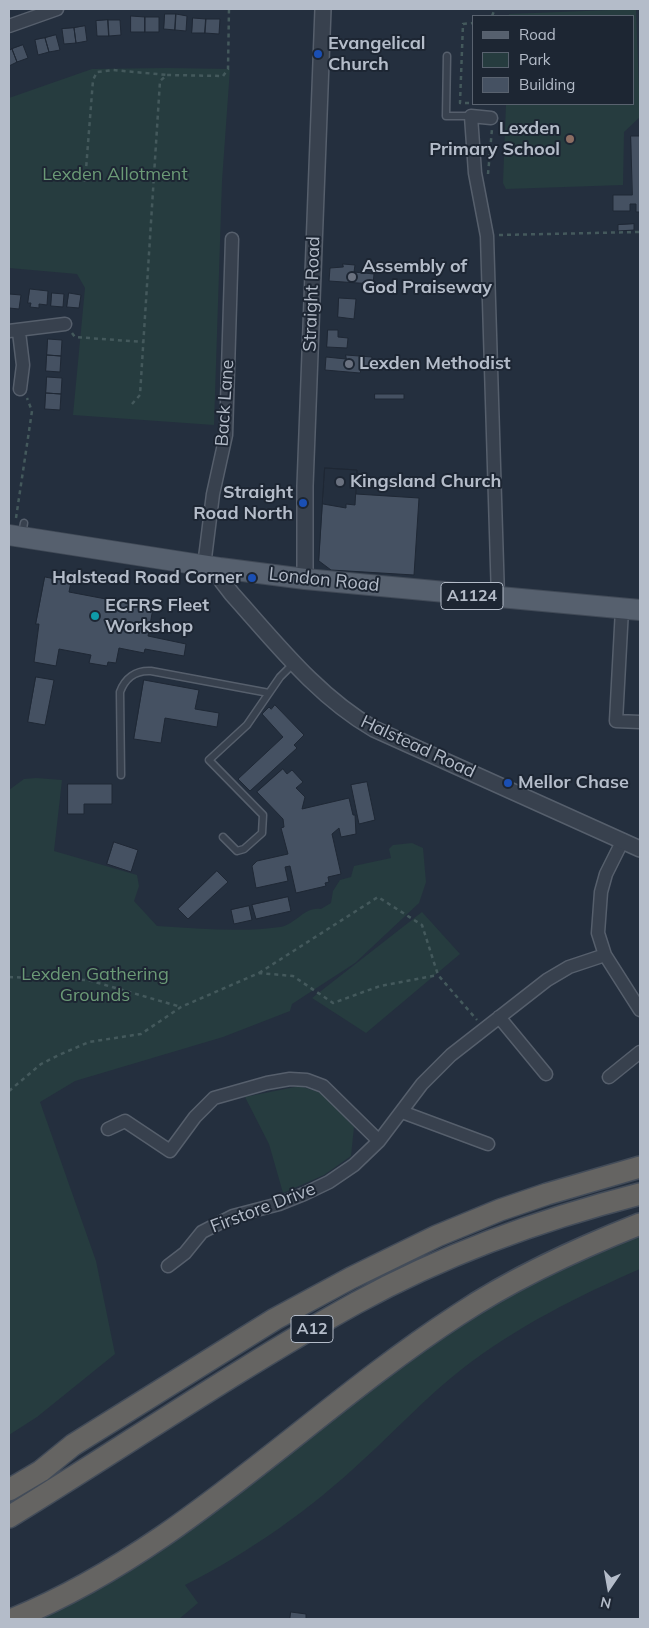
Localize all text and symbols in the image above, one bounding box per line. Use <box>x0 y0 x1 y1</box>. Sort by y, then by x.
legend <box>472 15 634 105</box>
text: Road <box>519 25 556 44</box>
place label: Evangelical Church <box>328 33 426 76</box>
marker: Evangelical Church <box>312 48 324 60</box>
text: Park <box>519 50 551 69</box>
text: Building <box>519 75 575 94</box>
place label: Lexden Primary School <box>429 118 560 160</box>
marker: Lexden Primary School <box>564 133 576 145</box>
park label: Lexden Allotment <box>42 164 188 186</box>
street label: Straight Road <box>299 236 325 352</box>
place label: Assembly of God Praiseway <box>362 256 492 298</box>
marker: Assembly of God Praiseway <box>346 271 358 283</box>
place label: Lexden Methodist <box>359 353 511 375</box>
marker: Lexden Methodist <box>343 358 355 370</box>
street label: Back Lane <box>211 359 239 447</box>
place label: Kingsland Church <box>350 471 501 493</box>
marker: Kingsland Church <box>334 476 346 488</box>
place label: Straight Road North <box>193 482 293 524</box>
marker: Straight Road North <box>297 497 309 509</box>
street label: London Road <box>268 563 380 597</box>
place label: Halstead Road Corner <box>52 567 242 589</box>
marker: Halstead Road Corner <box>246 572 258 584</box>
road number: A1124 <box>441 582 503 610</box>
place label: ECFRS Fleet Workshop <box>105 595 209 638</box>
marker: ECFRS Fleet Workshop <box>89 610 101 622</box>
street label: Halstead Road <box>357 711 479 783</box>
place label: Mellor Chase <box>518 772 629 794</box>
marker: Mellor Chase <box>502 777 514 789</box>
park label: Lexden Gathering Grounds <box>21 964 169 1006</box>
street label: Firstore Drive <box>208 1178 318 1238</box>
road number: A12 <box>291 1316 333 1342</box>
north arrow <box>584 1563 634 1613</box>
text: N <box>599 1593 613 1613</box>

